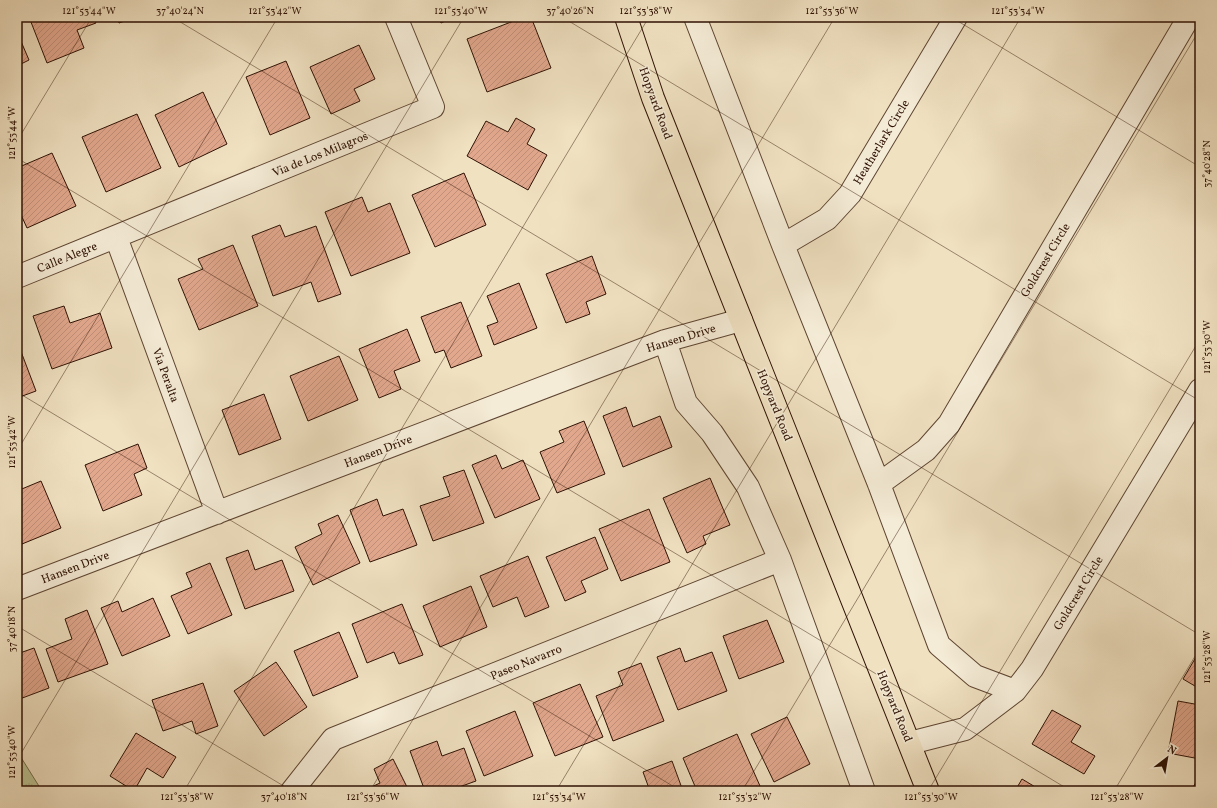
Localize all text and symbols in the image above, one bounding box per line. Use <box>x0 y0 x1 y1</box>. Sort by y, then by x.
text: 121°53'44"W <box>62 4 116 18</box>
text: 37°40'24"N <box>156 4 205 18</box>
text: 121°53'42"W <box>248 4 302 18</box>
text: 121°53'40"W <box>434 4 488 18</box>
text: 37°40'26"N <box>546 4 594 18</box>
text: 121°53'38"W <box>620 4 672 18</box>
text: 121°53'36"W <box>806 4 858 18</box>
text: 121°53'34"W <box>991 4 1045 18</box>
street label: Hopyard Road <box>635 65 676 142</box>
street label: Heatherlark Circle <box>850 97 914 188</box>
text: 121°53'44"W <box>5 106 19 160</box>
street label: Via de Los Milagros <box>270 128 371 181</box>
text: 37°40'28"N <box>1200 140 1214 188</box>
street label: Goldcrest Circle <box>1017 220 1075 301</box>
street label: Calle Alegre <box>35 238 100 277</box>
text: 121°53'30"W <box>1200 320 1214 374</box>
street label: Hansen Drive <box>645 321 718 357</box>
street label: Via Peralta <box>148 346 182 405</box>
street label: Hopyard Road <box>752 367 796 444</box>
text: 121°53'42"W <box>5 415 19 469</box>
street label: Hansen Drive <box>342 431 415 472</box>
street label: Hansen Drive <box>39 547 112 588</box>
street label: Goldcrest Circle <box>1050 553 1108 634</box>
text: 37°40'18"N <box>5 605 19 652</box>
text: 121°53'28"W <box>1200 630 1214 684</box>
street label: Paseo Navarro <box>488 641 565 685</box>
street label: Hopyard Road <box>872 668 916 745</box>
text: 121°53'40"W <box>5 725 19 779</box>
north arrow <box>1147 738 1187 778</box>
text: N <box>1164 742 1179 759</box>
text: 121°53'38"W <box>161 790 213 804</box>
text: 37°40'18"N <box>261 790 308 804</box>
text: 121°53'36"W <box>347 790 399 804</box>
text: 121°53'34"W <box>532 790 586 804</box>
text: 121°53'32"W <box>718 790 772 804</box>
text: 121°53'30"W <box>904 790 958 804</box>
text: 121°53'28"W <box>1090 790 1144 804</box>

